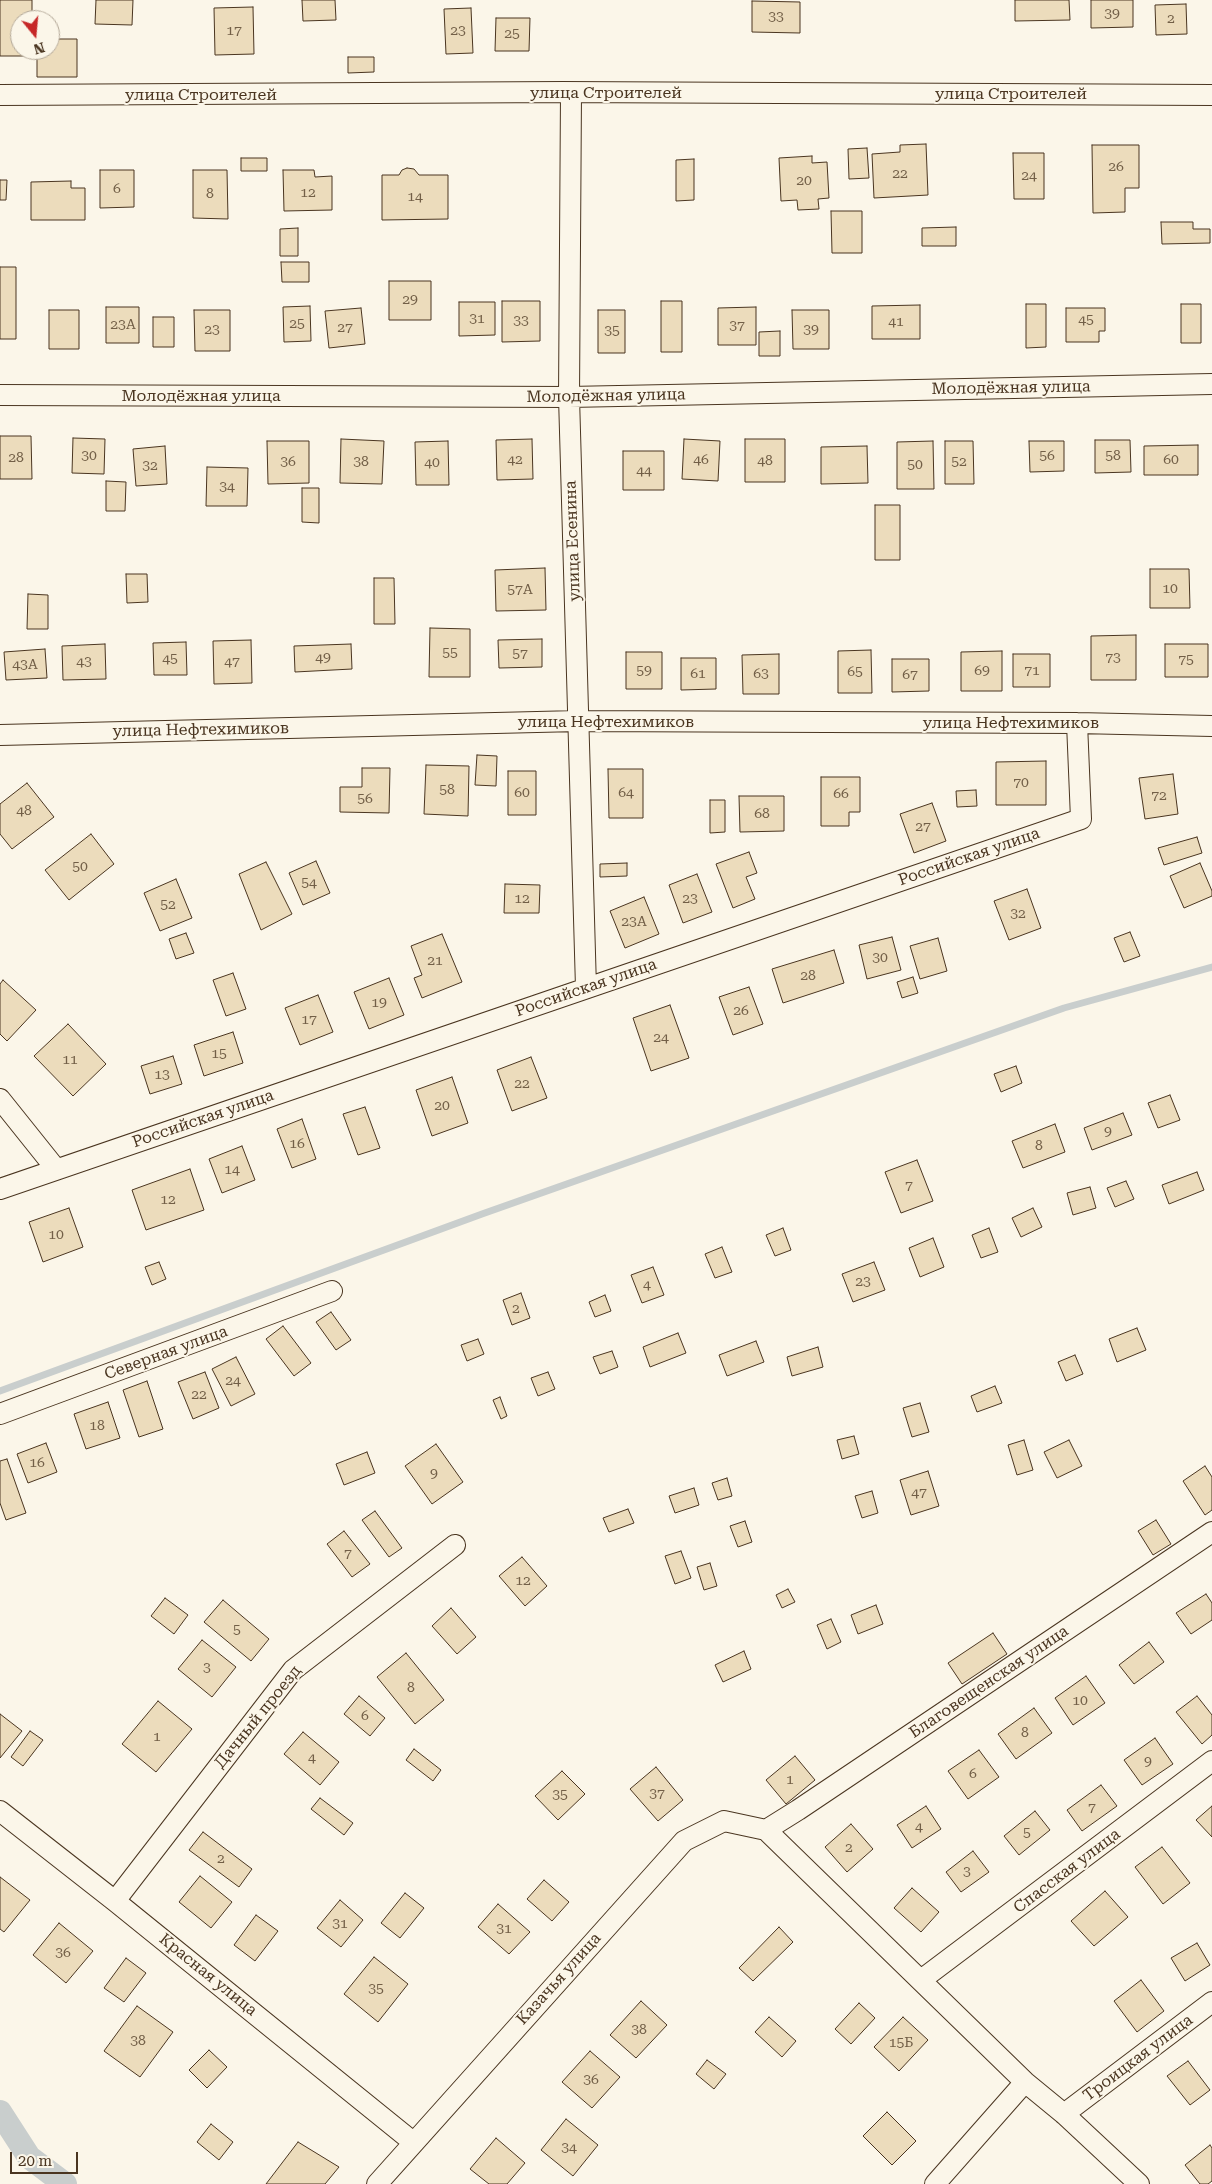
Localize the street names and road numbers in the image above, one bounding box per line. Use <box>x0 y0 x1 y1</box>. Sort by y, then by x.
street label: улица Строителей <box>530 83 682 103</box>
street label: улица Строителей <box>935 84 1087 104</box>
street label: улица Строителей <box>125 85 277 105</box>
street label: Молодёжная улица <box>931 377 1091 399</box>
street label: Молодёжная улица <box>526 385 686 407</box>
street label: Молодёжная улица <box>121 386 281 406</box>
street label: улица Есенина <box>561 480 585 602</box>
street label: улица Нефтехимиков <box>518 712 694 732</box>
street label: улица Нефтехимиков <box>923 713 1099 733</box>
street label: улица Нефтехимиков <box>113 719 289 741</box>
street label: Российская улица <box>896 824 1042 890</box>
street label: Российская улица <box>513 955 659 1021</box>
street label: Российская улица <box>130 1086 276 1152</box>
street label: Северная улица <box>102 1322 230 1384</box>
street label: Благовещенская улица <box>906 1622 1072 1742</box>
street label: Дачный проезд <box>211 1662 305 1772</box>
street label: Спасская улица <box>1010 1825 1124 1917</box>
street label: Казачья улица <box>513 1929 605 2029</box>
street label: Красная улица <box>155 1930 261 2020</box>
street label: Троицкая улица <box>1079 2011 1197 2105</box>

